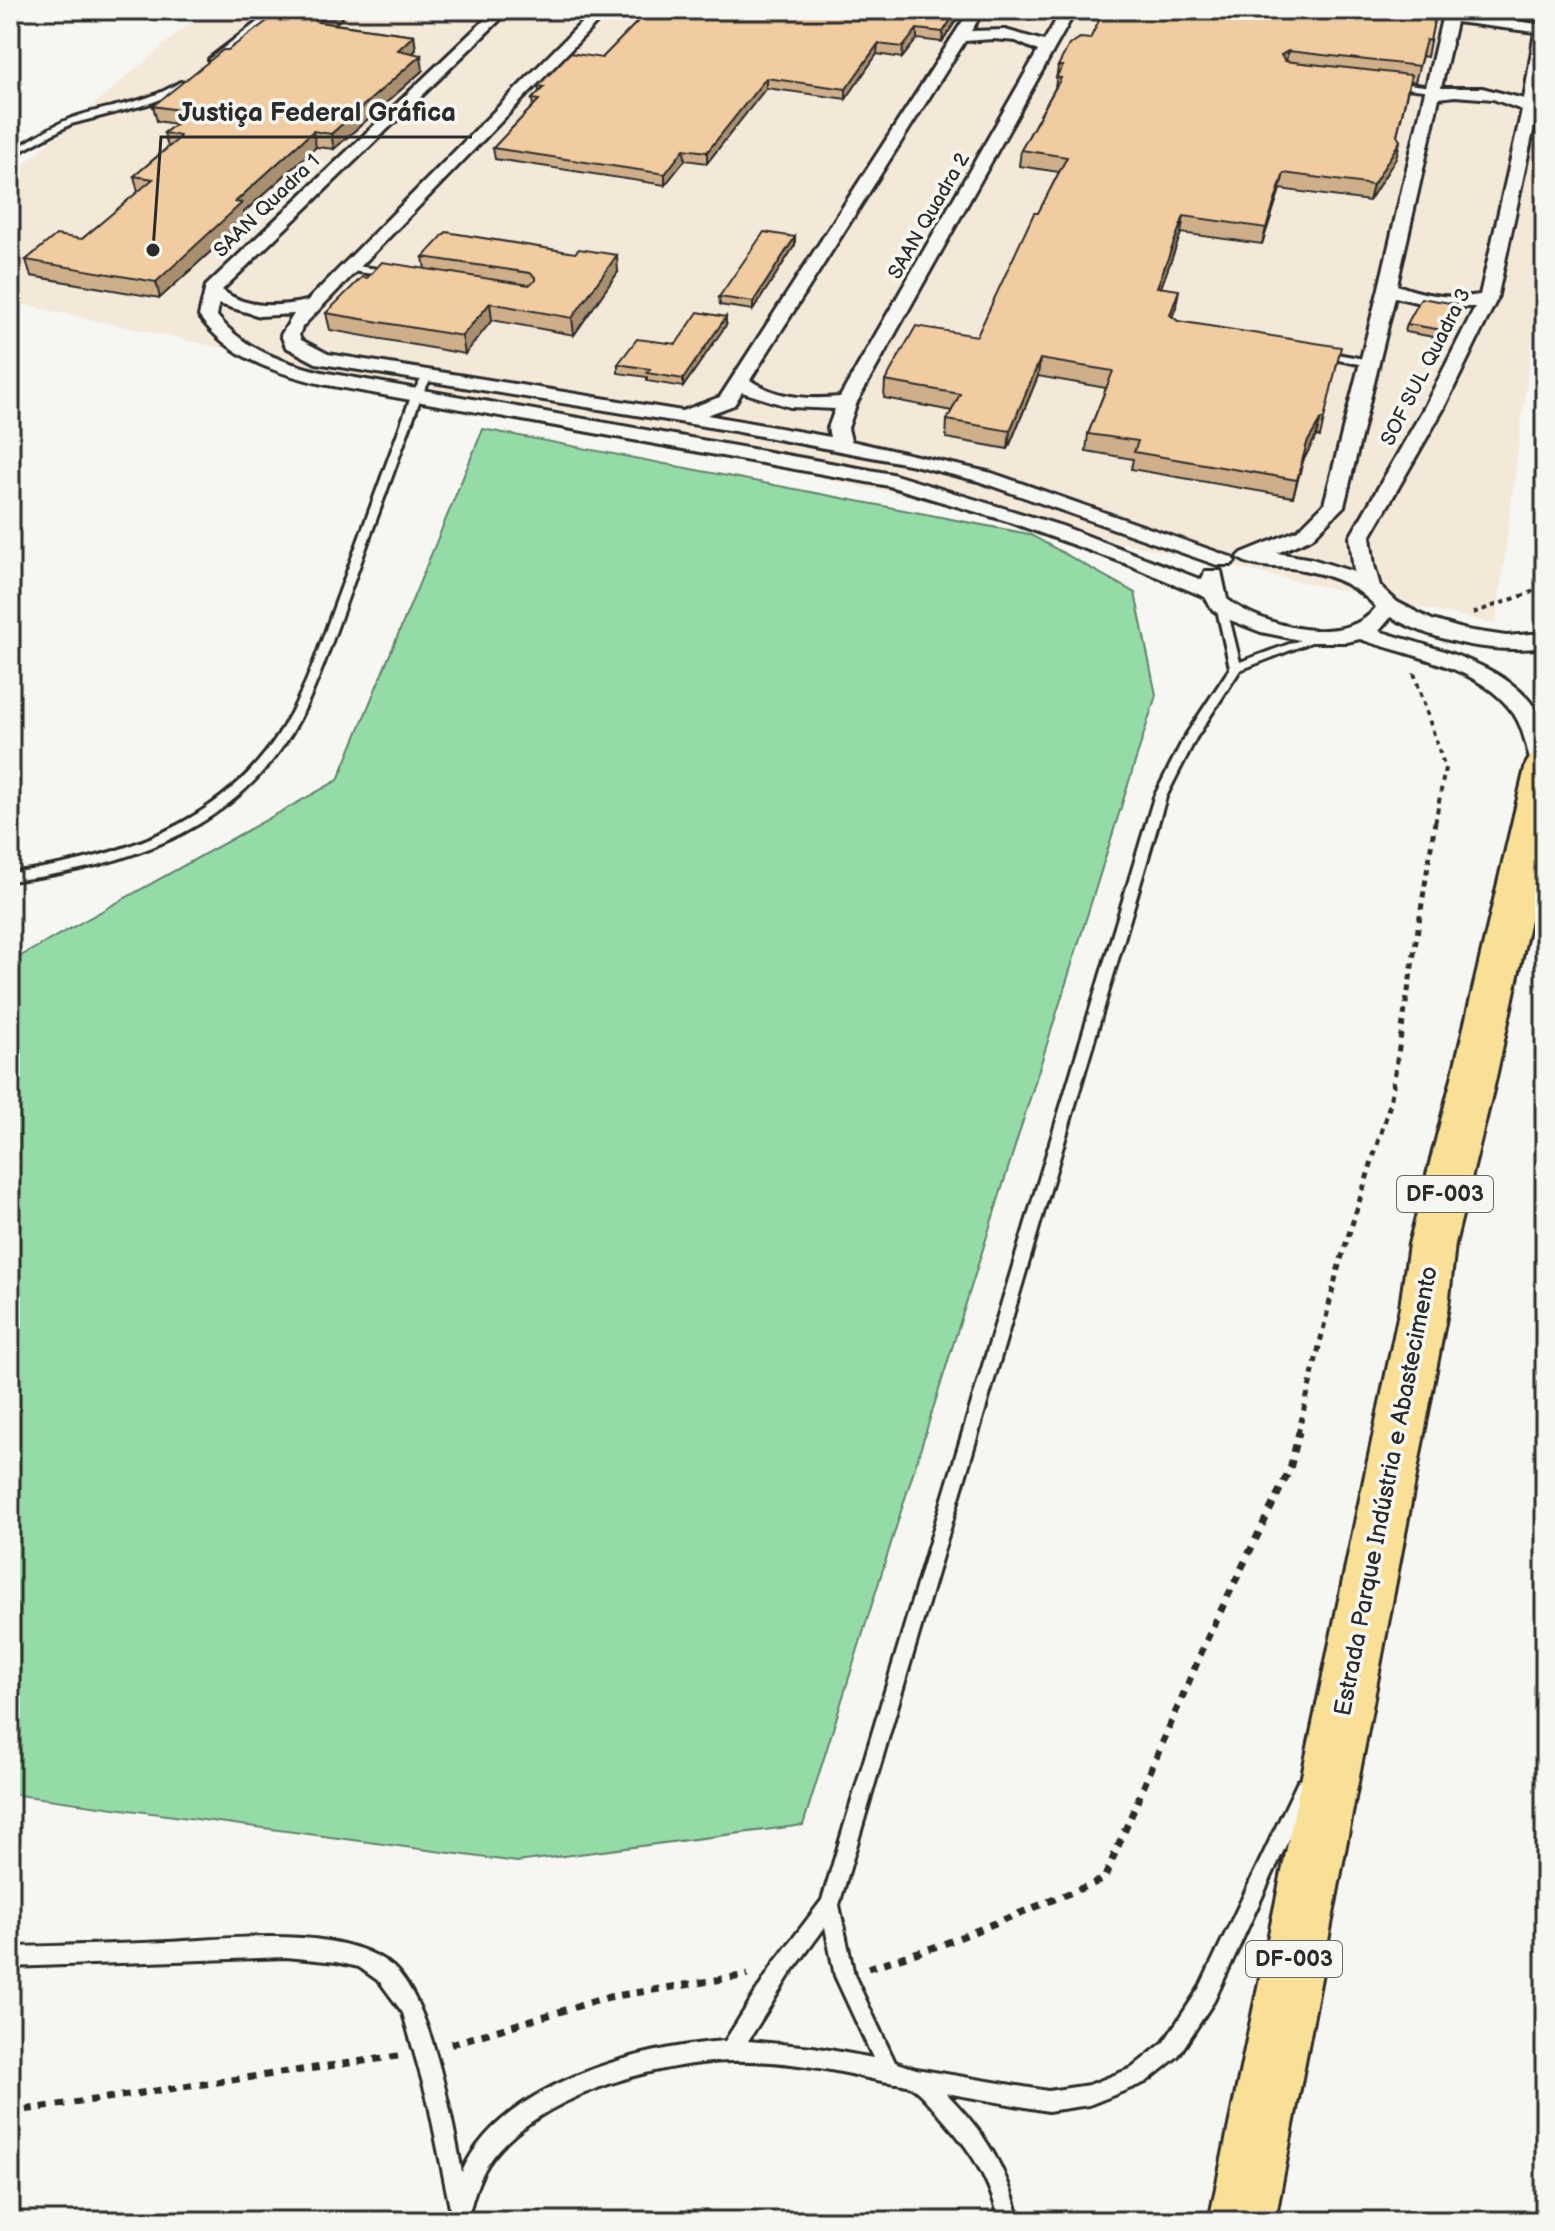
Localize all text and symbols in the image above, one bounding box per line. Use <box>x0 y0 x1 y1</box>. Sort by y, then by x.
callout: Justiça Federal Gráfica <box>161 87 472 137</box>
text: Justiça Federal Gráfica <box>178 98 456 129</box>
street label: SAAN Quadra 2 <box>883 148 975 283</box>
street label: SAAN Quadra 1 <box>209 150 325 262</box>
street label: SOF SUL Quadra 3 <box>1376 284 1476 450</box>
road number: DF-003 <box>1397 1176 1493 1212</box>
street label: Estrada Parque Indústria e Abastecimento <box>1328 1264 1444 1718</box>
road number: DF-003 <box>1246 1941 1342 1977</box>

